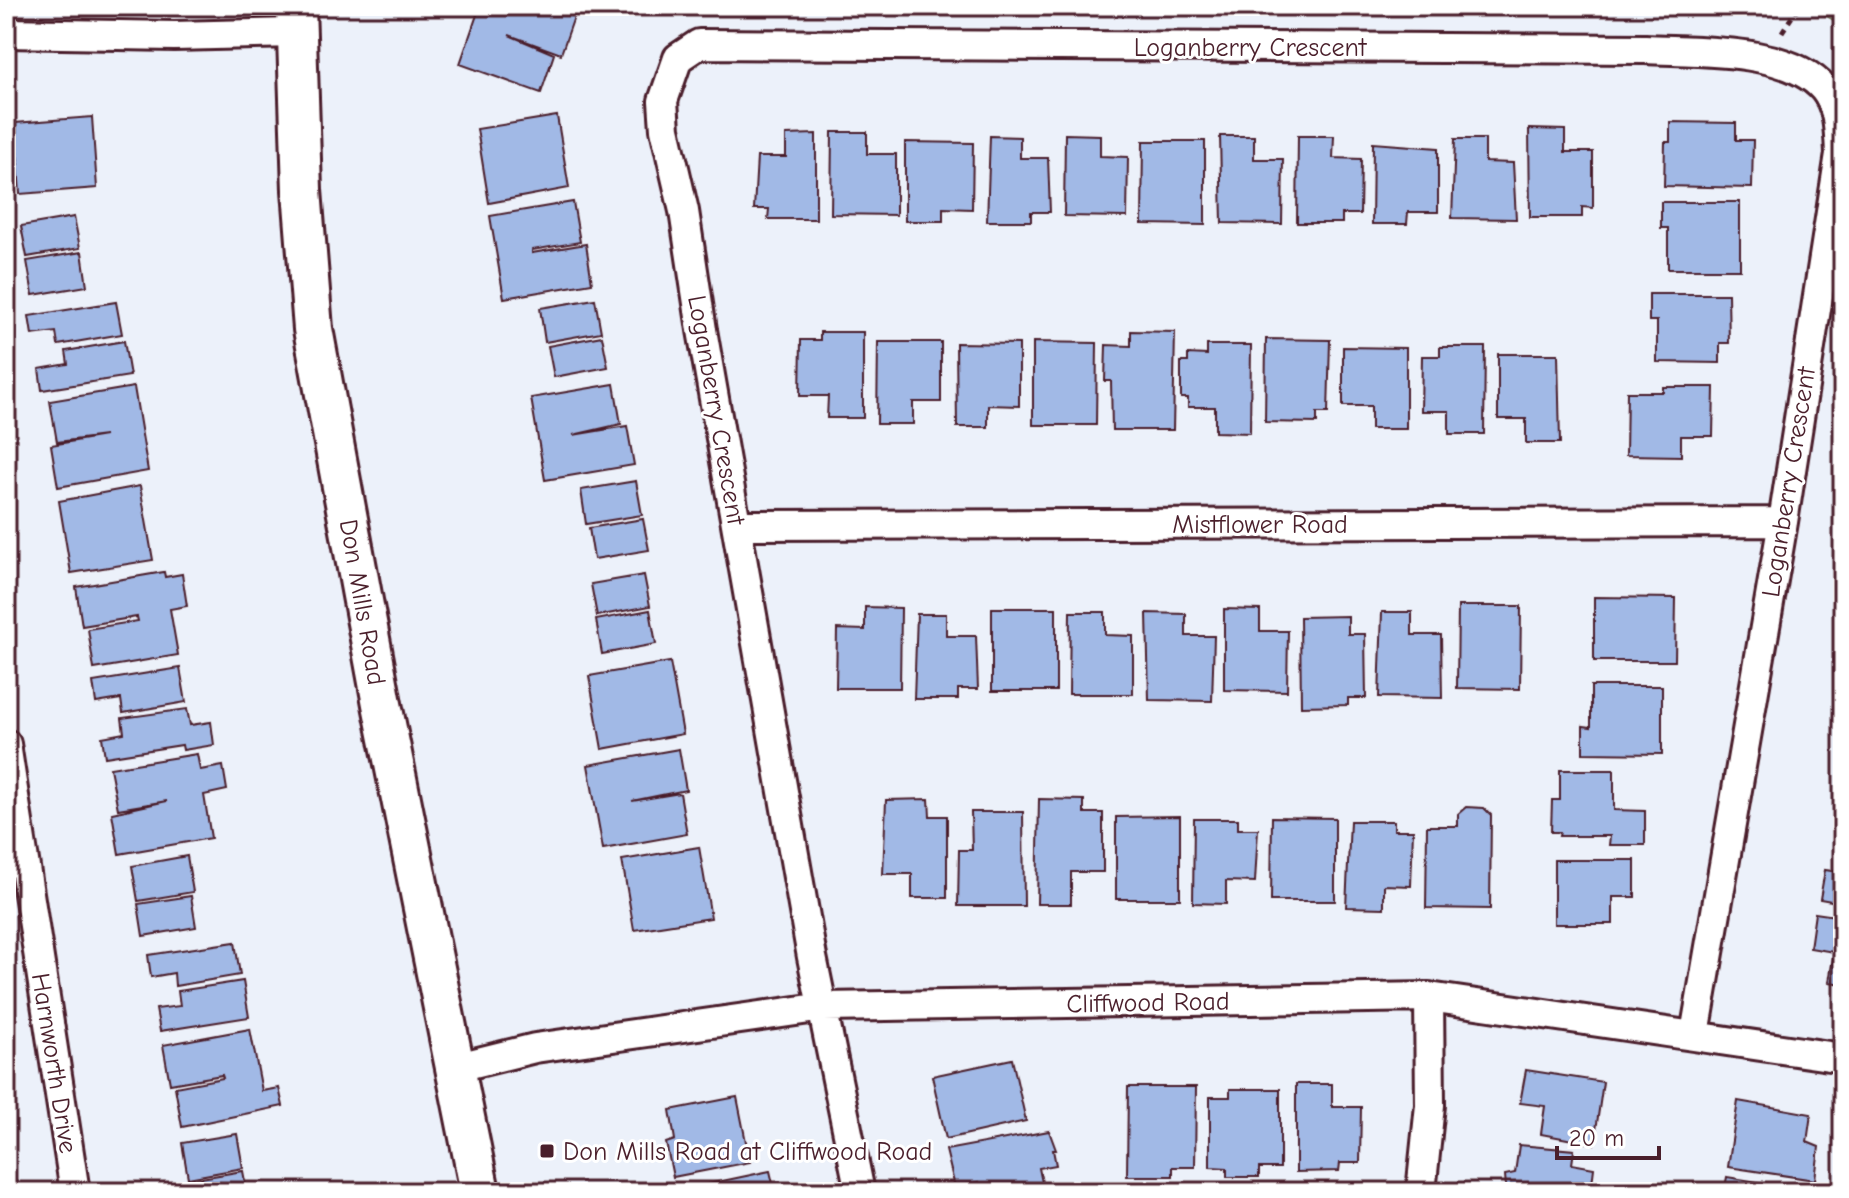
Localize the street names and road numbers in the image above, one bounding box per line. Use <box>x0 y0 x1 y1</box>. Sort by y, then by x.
street label: Loganberry Crescent <box>1134 33 1368 63</box>
street label: Loganberry Crescent <box>681 293 751 529</box>
street label: Loganberry Crescent <box>1756 363 1822 599</box>
street label: Mistflower Road <box>1172 510 1348 540</box>
street label: Don Mills Road <box>333 517 391 687</box>
street label: Harnworth Drive <box>25 971 83 1155</box>
street label: Cliffwood Road <box>1066 987 1230 1019</box>

